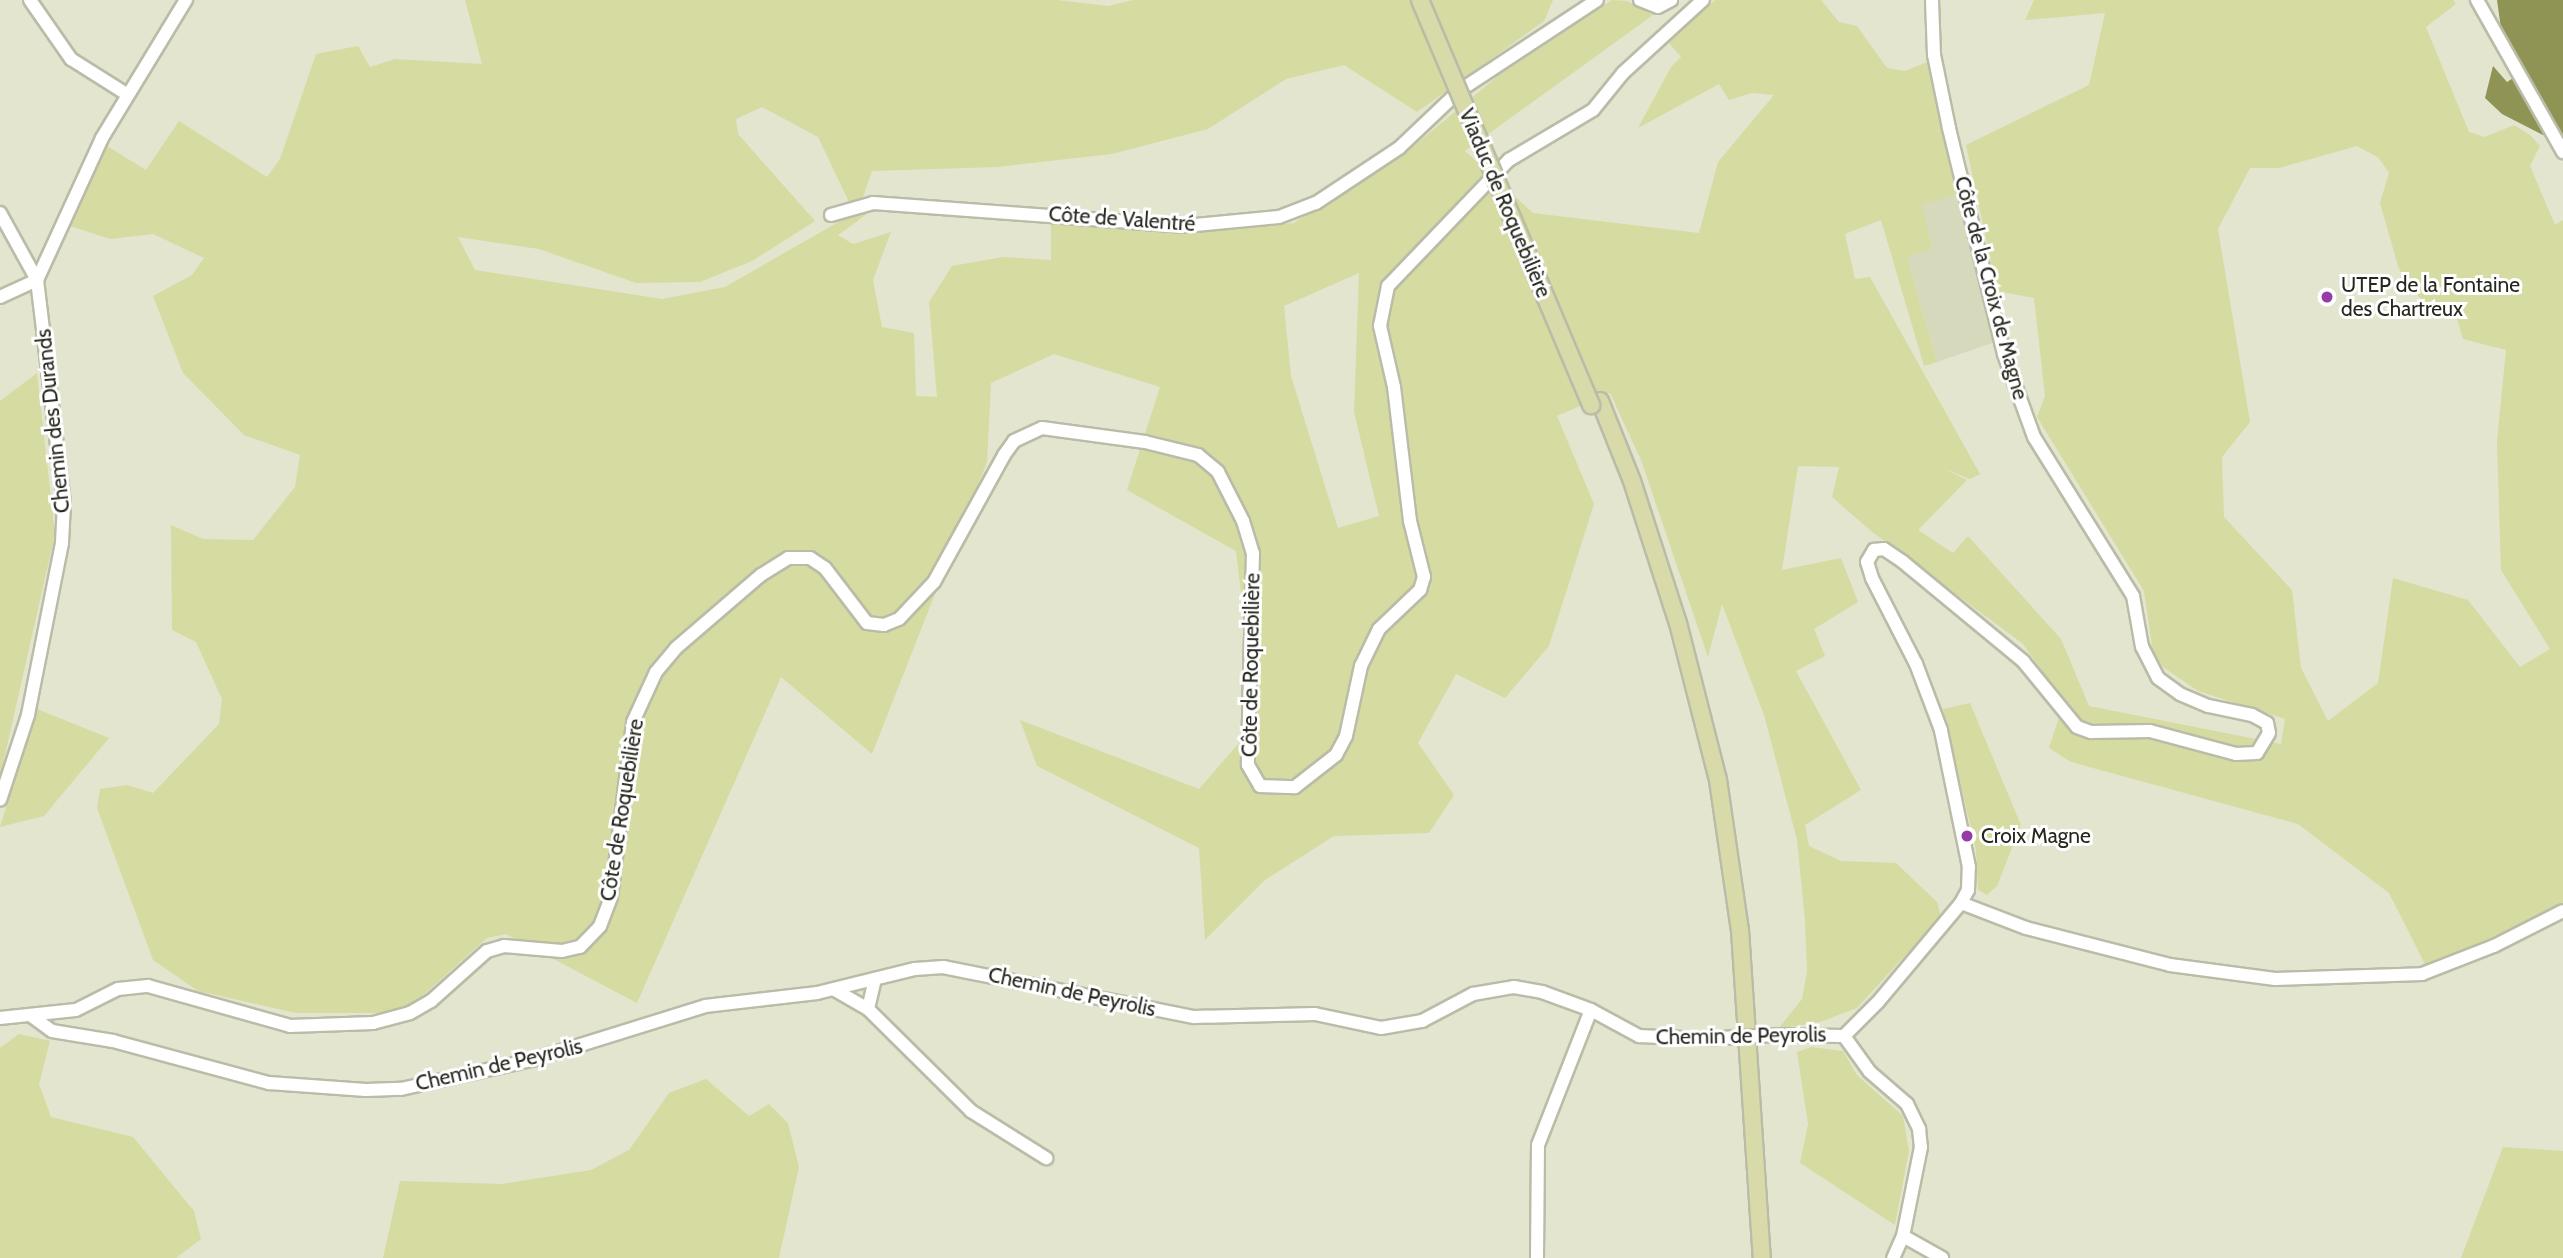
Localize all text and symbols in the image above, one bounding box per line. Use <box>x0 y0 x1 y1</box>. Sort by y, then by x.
street label: Viaduc de Roquebilière <box>1454 105 1556 301</box>
street label: Côte de la Croix de Magne <box>1949 173 2033 403</box>
street label: Côte de Valentré <box>1048 201 1196 237</box>
place label: UTEP de la Fontaine des Chartreux <box>2341 272 2520 322</box>
marker: UTEP de la Fontaine des Chartreux <box>2319 289 2335 305</box>
street label: Chemin des Durands <box>31 328 75 514</box>
street label: Côte de Roquebilière <box>1237 573 1265 757</box>
street label: Côte de Roquebilière <box>595 717 649 903</box>
place label: Croix Magne <box>1981 823 2091 849</box>
marker: Croix Magne <box>1959 828 1975 844</box>
street label: Chemin de Peyrolis <box>986 962 1158 1022</box>
street label: Chemin de Peyrolis <box>1656 1022 1826 1050</box>
street label: Chemin de Peyrolis <box>413 1034 585 1096</box>

